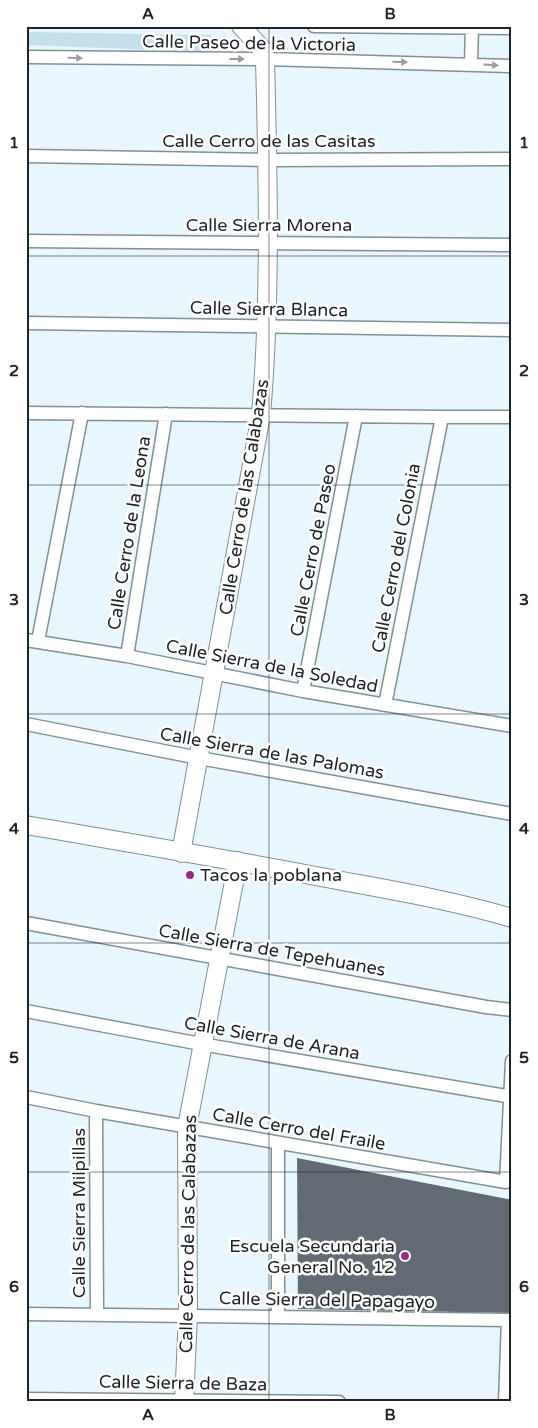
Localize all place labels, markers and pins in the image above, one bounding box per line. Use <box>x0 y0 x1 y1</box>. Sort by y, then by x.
place label: Tacos la poblana <box>200 864 342 886</box>
marker: Tacos la poblana <box>184 869 196 881</box>
place label: Escuela Secundaria General No. 12 <box>229 1235 395 1278</box>
marker: Escuela Secundaria General No. 12 <box>399 1250 411 1262</box>

